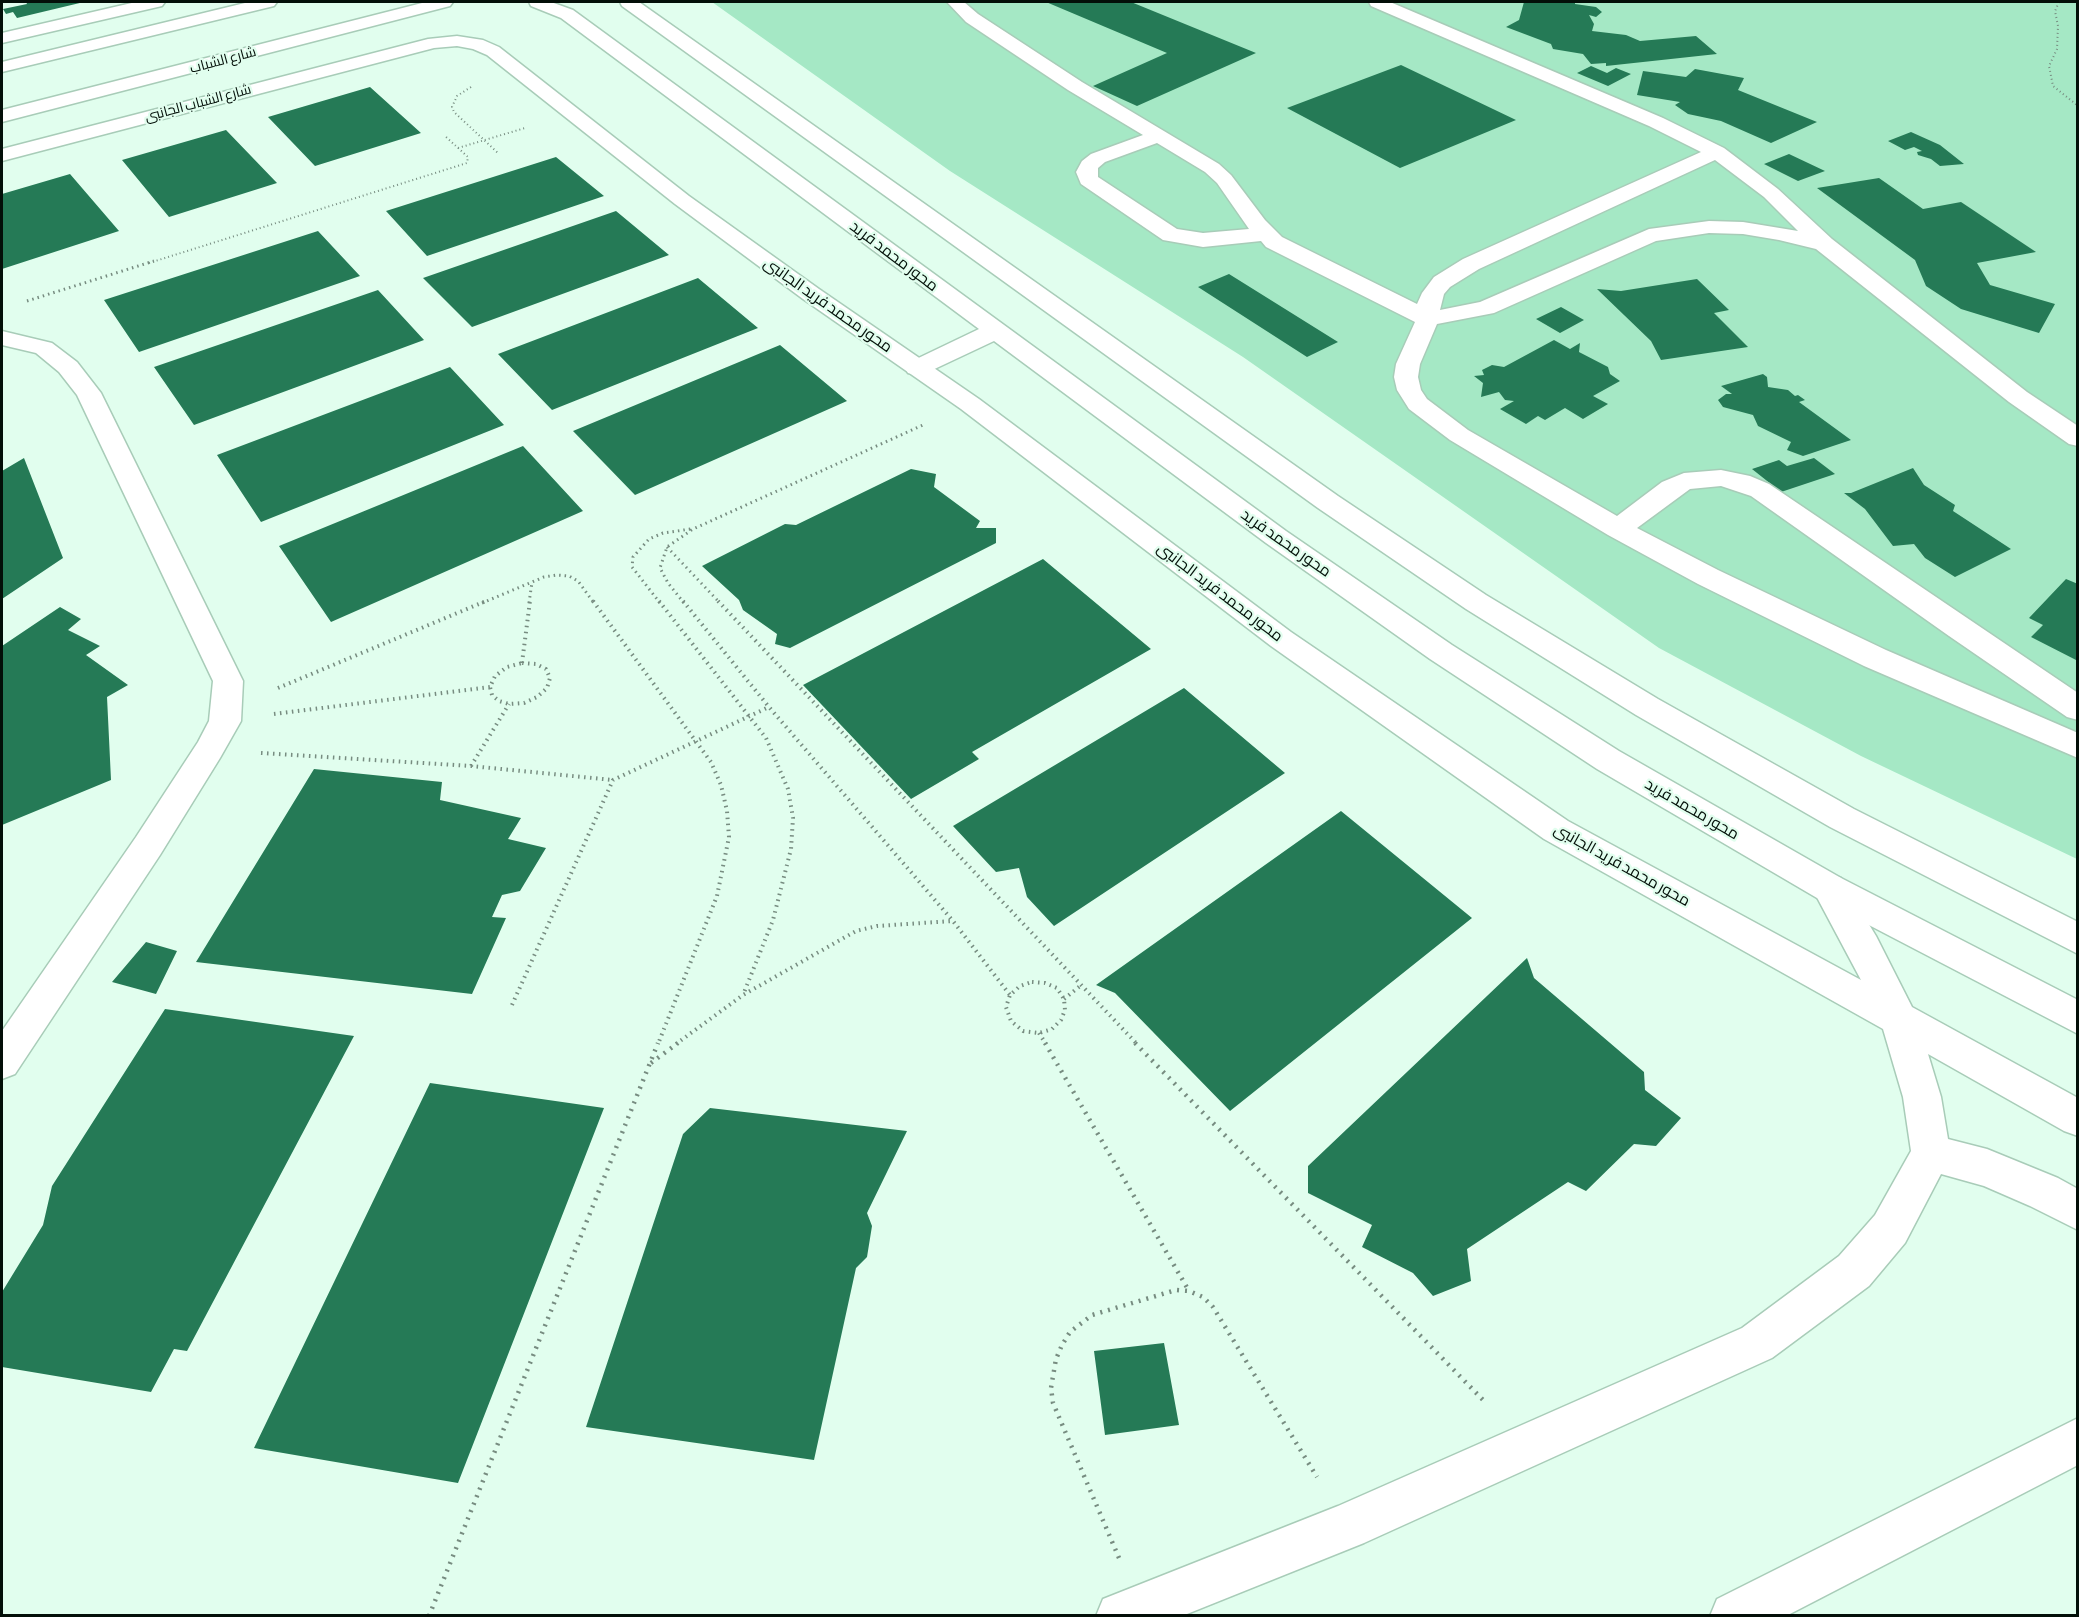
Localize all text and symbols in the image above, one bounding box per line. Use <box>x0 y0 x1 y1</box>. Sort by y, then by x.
street label: شارع الشباب <box>188 43 258 77</box>
street label: شارع الشباب الجانبى <box>143 81 253 125</box>
street label: محور محمد فريد <box>846 217 942 295</box>
street label: محور محمد فريد الجانبى <box>760 253 896 357</box>
street label: محور محمد فريد <box>1237 505 1335 581</box>
street label: محور محمد فريد الجانبى <box>1153 538 1287 646</box>
street label: محور محمد فريد <box>1641 774 1743 844</box>
street label: محور محمد فريد الجانبى <box>1550 820 1694 910</box>

